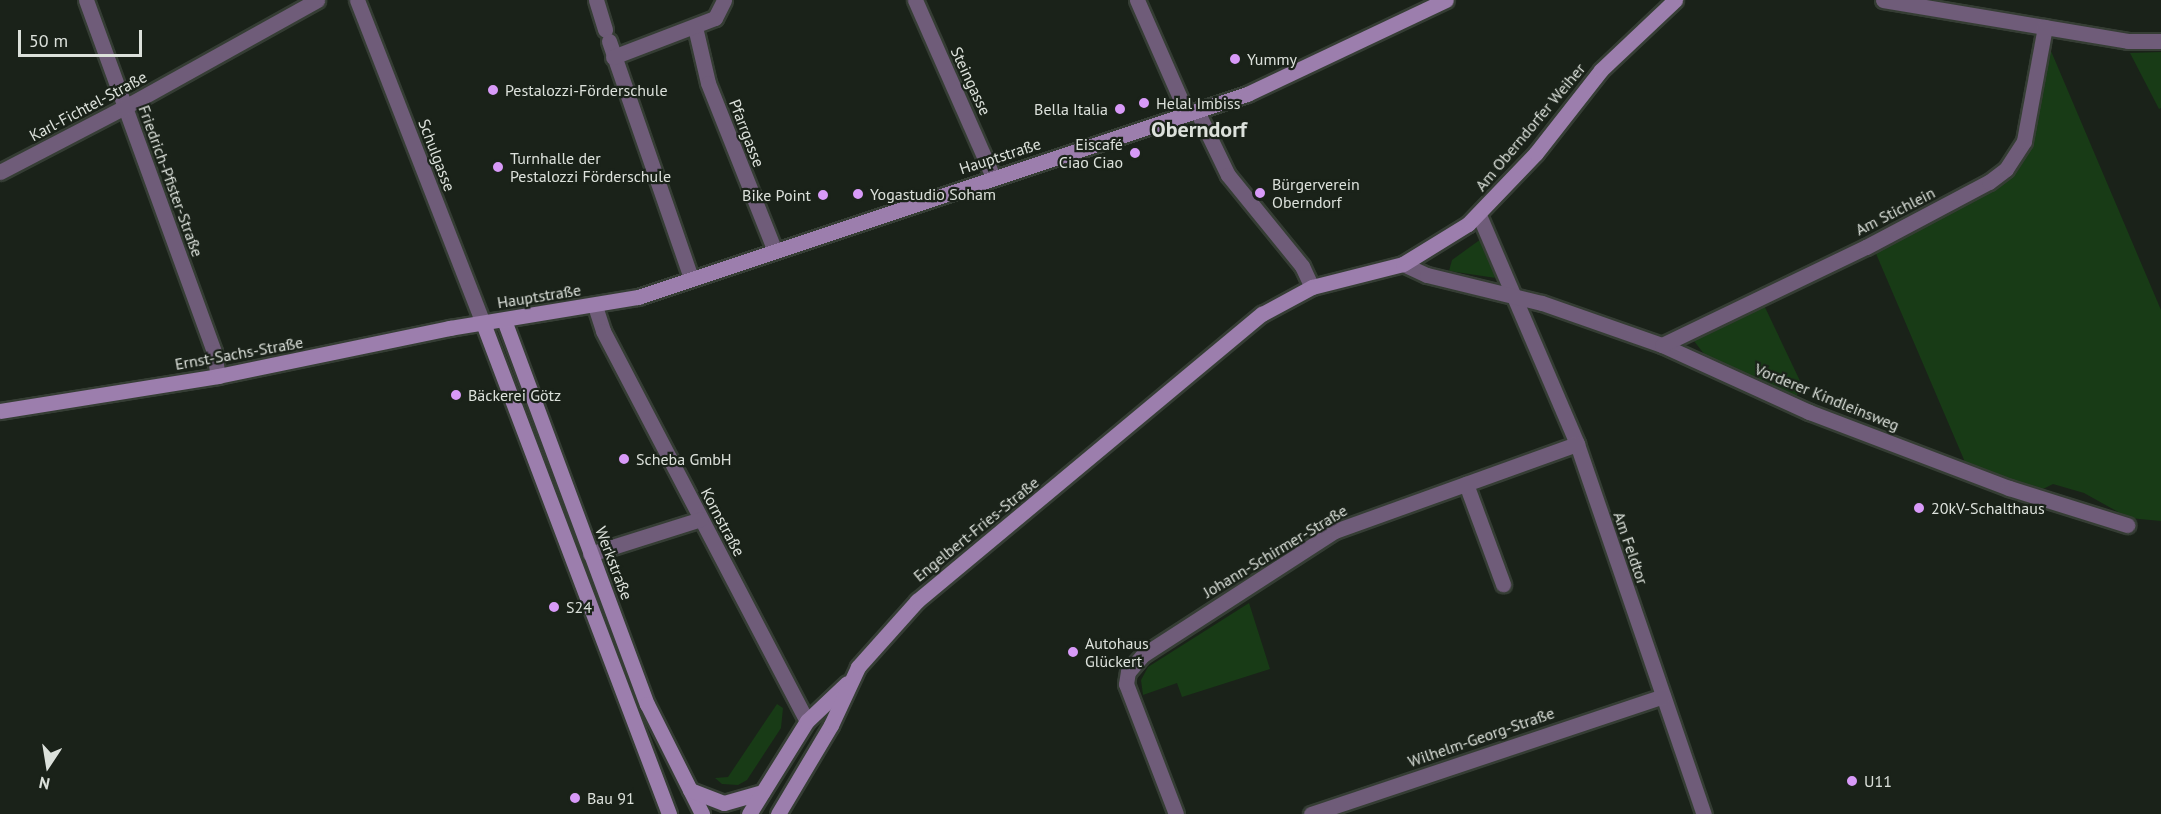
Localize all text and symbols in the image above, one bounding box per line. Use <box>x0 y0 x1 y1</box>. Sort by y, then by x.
scale bar <box>21 18 146 56</box>
text: 50 m <box>29 29 68 52</box>
street label: Steingasse <box>947 44 995 118</box>
place label: Yummy <box>1247 49 1297 69</box>
marker: Yummy <box>1228 52 1242 66</box>
street label: Am Oberndorfer Weiher <box>1471 59 1589 195</box>
street label: Karl-Fichtel-Straße <box>26 67 150 145</box>
place label: Pestalozzi-Förderschule <box>505 80 668 100</box>
marker: Pestalozzi-Förderschule <box>486 83 500 97</box>
place label: Helal Imbiss <box>1156 93 1240 113</box>
street label: Pfarrgasse <box>725 96 769 170</box>
marker: Helal Imbiss <box>1137 96 1151 110</box>
place label: Bella Italia <box>1034 99 1108 119</box>
marker: Bella Italia <box>1113 102 1127 116</box>
street label: Friedrich-Pfister-Straße <box>135 103 207 259</box>
street label: Schulgasse <box>414 116 460 194</box>
district label: Oberndorf <box>1151 117 1247 143</box>
street label: Hauptstraße <box>957 134 1043 178</box>
place label: Eiscafé Ciao Ciao <box>1059 134 1123 172</box>
marker: Eiscafé Ciao Ciao <box>1128 146 1142 160</box>
place label: Turnhalle der Pestalozzi Förderschule <box>510 148 671 186</box>
marker: Turnhalle der Pestalozzi Förderschule <box>491 160 505 174</box>
place label: Bürgerverein Oberndorf <box>1272 174 1360 212</box>
street label: Am Stichlein <box>1852 183 1938 239</box>
place label: Yogastudio Soham <box>870 184 996 204</box>
place label: Bike Point <box>742 185 811 205</box>
marker: Bürgerverein Oberndorf <box>1253 186 1267 200</box>
marker: Yogastudio Soham <box>851 187 865 201</box>
marker: Bike Point <box>816 188 830 202</box>
street label: Hauptstraße <box>496 280 582 312</box>
street label: Ernst-Sachs-Straße <box>173 332 305 374</box>
street label: Vorderer Kindleinsweg <box>1752 359 1902 435</box>
place label: Bäckerei Götz <box>468 385 561 405</box>
marker: Bäckerei Götz <box>449 388 463 402</box>
place label: Scheba GmbH <box>636 449 732 469</box>
marker: Scheba GmbH <box>617 452 631 466</box>
street label: Engelbert-Fries-Straße <box>909 473 1043 585</box>
street label: Kornstraße <box>697 484 749 560</box>
place label: 20kV-Schalthaus <box>1931 498 2045 518</box>
street label: Johann-Schirmer-Straße <box>1200 500 1350 602</box>
marker: 20kV-Schalthaus <box>1912 501 1926 515</box>
street label: Am Feldtor <box>1610 509 1652 587</box>
street label: Werkstraße <box>591 524 637 602</box>
place label: S24 <box>566 597 592 617</box>
marker: S24 <box>547 600 561 614</box>
place label: Autohaus Glückert <box>1085 633 1149 671</box>
marker: Autohaus Glückert <box>1066 645 1080 659</box>
street label: Wilhelm-Georg-Straße <box>1405 703 1557 771</box>
north arrow <box>18 736 78 796</box>
place label: U11 <box>1864 771 1892 791</box>
text: N <box>37 773 51 794</box>
marker: U11 <box>1845 774 1859 788</box>
place label: Bau 91 <box>587 788 635 808</box>
marker: Bau 91 <box>568 791 582 805</box>

